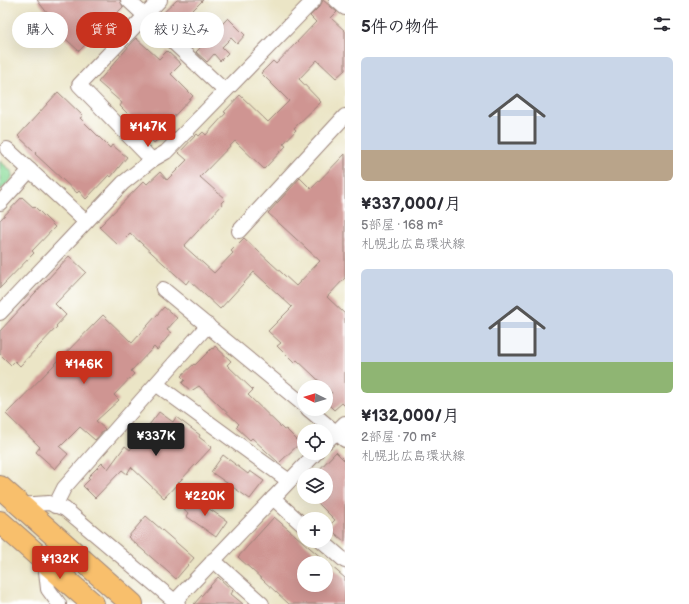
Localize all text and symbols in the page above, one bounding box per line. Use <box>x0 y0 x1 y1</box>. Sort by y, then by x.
chip: 購入 <box>12 12 68 48</box>
chip: 賃貸 <box>76 12 132 48</box>
chip: 絞り込み <box>140 12 224 48</box>
icon: filters <box>651 13 673 35</box>
text: 5件の物件 <box>361 17 439 37</box>
icon: home <box>481 83 553 155</box>
pin: ¥147K <box>120 114 176 148</box>
text: ¥147K <box>129 119 167 135</box>
text: ¥337,000/月 <box>361 194 461 214</box>
text: 5部屋 · 168 m² <box>361 217 443 233</box>
text: 札幌北広島環状線 <box>361 236 465 252</box>
icon: home <box>481 295 553 367</box>
pin: ¥146K <box>56 351 112 385</box>
text: ¥146K <box>65 356 103 372</box>
north arrow <box>297 380 333 416</box>
map controls <box>297 380 333 592</box>
text: ¥132,000/月 <box>361 406 459 426</box>
pin: ¥337K <box>128 423 184 457</box>
button: locate <box>297 424 333 460</box>
text: ¥337K <box>136 428 176 444</box>
text: 2部屋 · 70 m² <box>361 429 437 445</box>
text: 札幌北広島環状線 <box>361 448 465 464</box>
button: layers <box>297 468 333 504</box>
pin: ¥220K <box>177 483 233 517</box>
text: ¥220K <box>185 488 225 504</box>
button: + <box>297 512 333 548</box>
pin: ¥132K <box>32 546 88 580</box>
text: ¥132K <box>41 551 79 567</box>
button: − <box>297 556 333 592</box>

